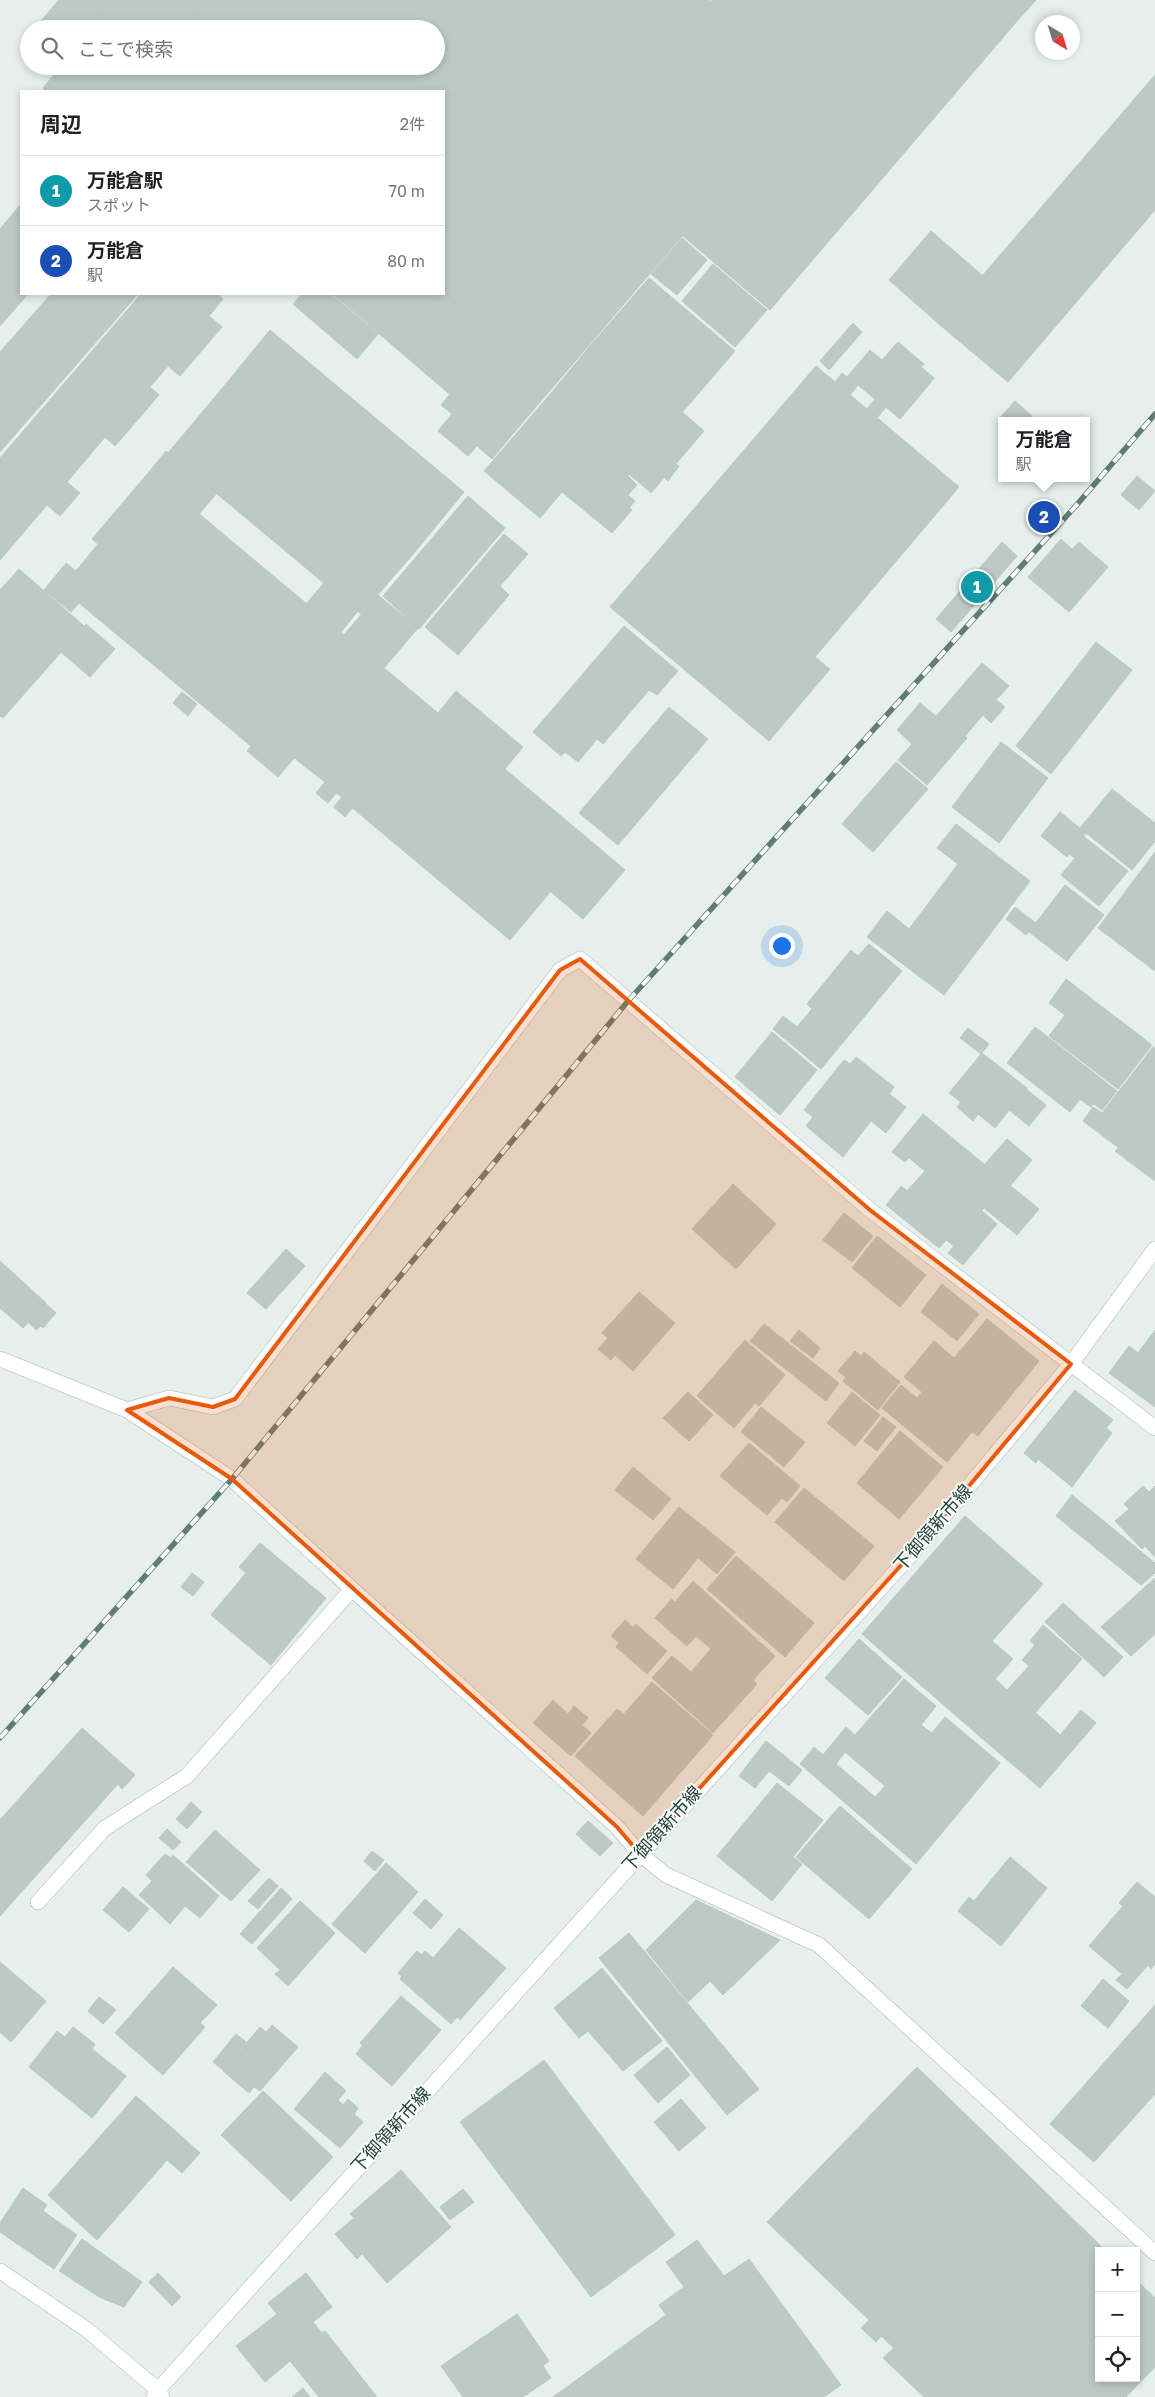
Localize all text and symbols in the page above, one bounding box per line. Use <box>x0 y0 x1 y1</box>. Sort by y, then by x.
north arrow <box>1035 15 1080 60</box>
search box <box>20 20 445 75</box>
icon: search <box>38 34 66 62</box>
text: ここで検索 <box>78 37 173 60</box>
text: 周辺 <box>40 111 82 137</box>
text: 2件 <box>400 114 425 134</box>
text: 万能倉駅 <box>87 168 163 191</box>
text: 1 <box>52 181 60 201</box>
text: 70 m <box>388 181 425 201</box>
text: スポット <box>87 195 151 215</box>
text: 万能倉 <box>87 238 144 261</box>
text: 2 <box>51 251 61 271</box>
text: 80 m <box>387 251 425 271</box>
text: 駅 <box>87 265 103 285</box>
popup <box>998 417 1090 482</box>
text: 万能倉 <box>1015 427 1073 450</box>
text: 駅 <box>1015 454 1032 474</box>
pin: 2 <box>1028 498 1060 536</box>
pin: 1 <box>961 568 993 606</box>
your location <box>769 933 795 959</box>
street label: 下御領新市線 <box>889 1479 976 1575</box>
street label: 下御領新市線 <box>617 1781 706 1876</box>
street label: 下御領新市線 <box>346 2082 435 2177</box>
map controls <box>1095 2247 1140 2382</box>
button: + <box>1095 2247 1140 2292</box>
button: − <box>1095 2292 1140 2337</box>
button: locate <box>1095 2337 1140 2382</box>

